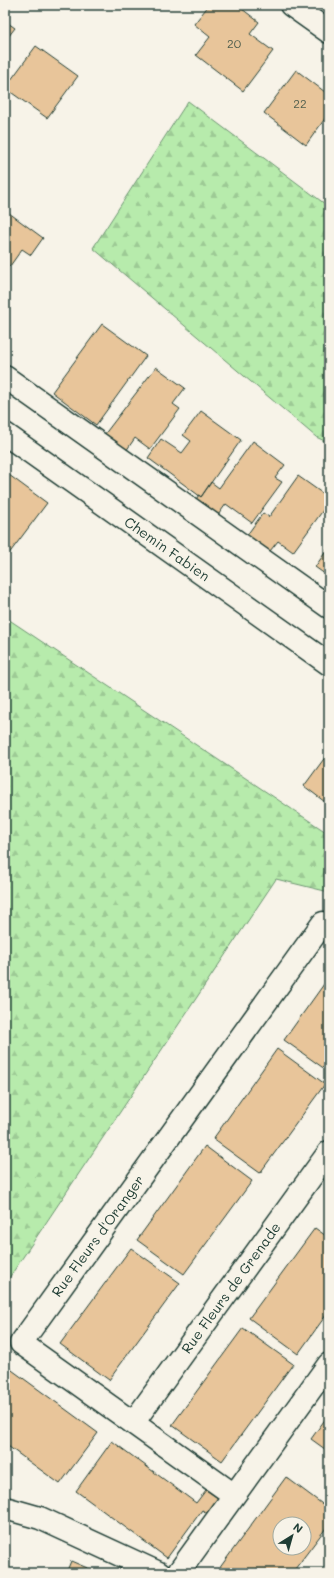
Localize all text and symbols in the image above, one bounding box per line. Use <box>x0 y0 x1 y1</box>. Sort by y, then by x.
house number: 20 <box>227 35 242 51</box>
house number: 22 <box>293 95 307 111</box>
street label: Chemin Fabien <box>121 512 214 585</box>
street label: Rue Fleurs d'Oranger <box>47 1171 148 1300</box>
street label: Rue Fleurs de Grenade <box>177 1218 285 1357</box>
north arrow <box>272 1516 312 1556</box>
text: N <box>290 1519 306 1536</box>

